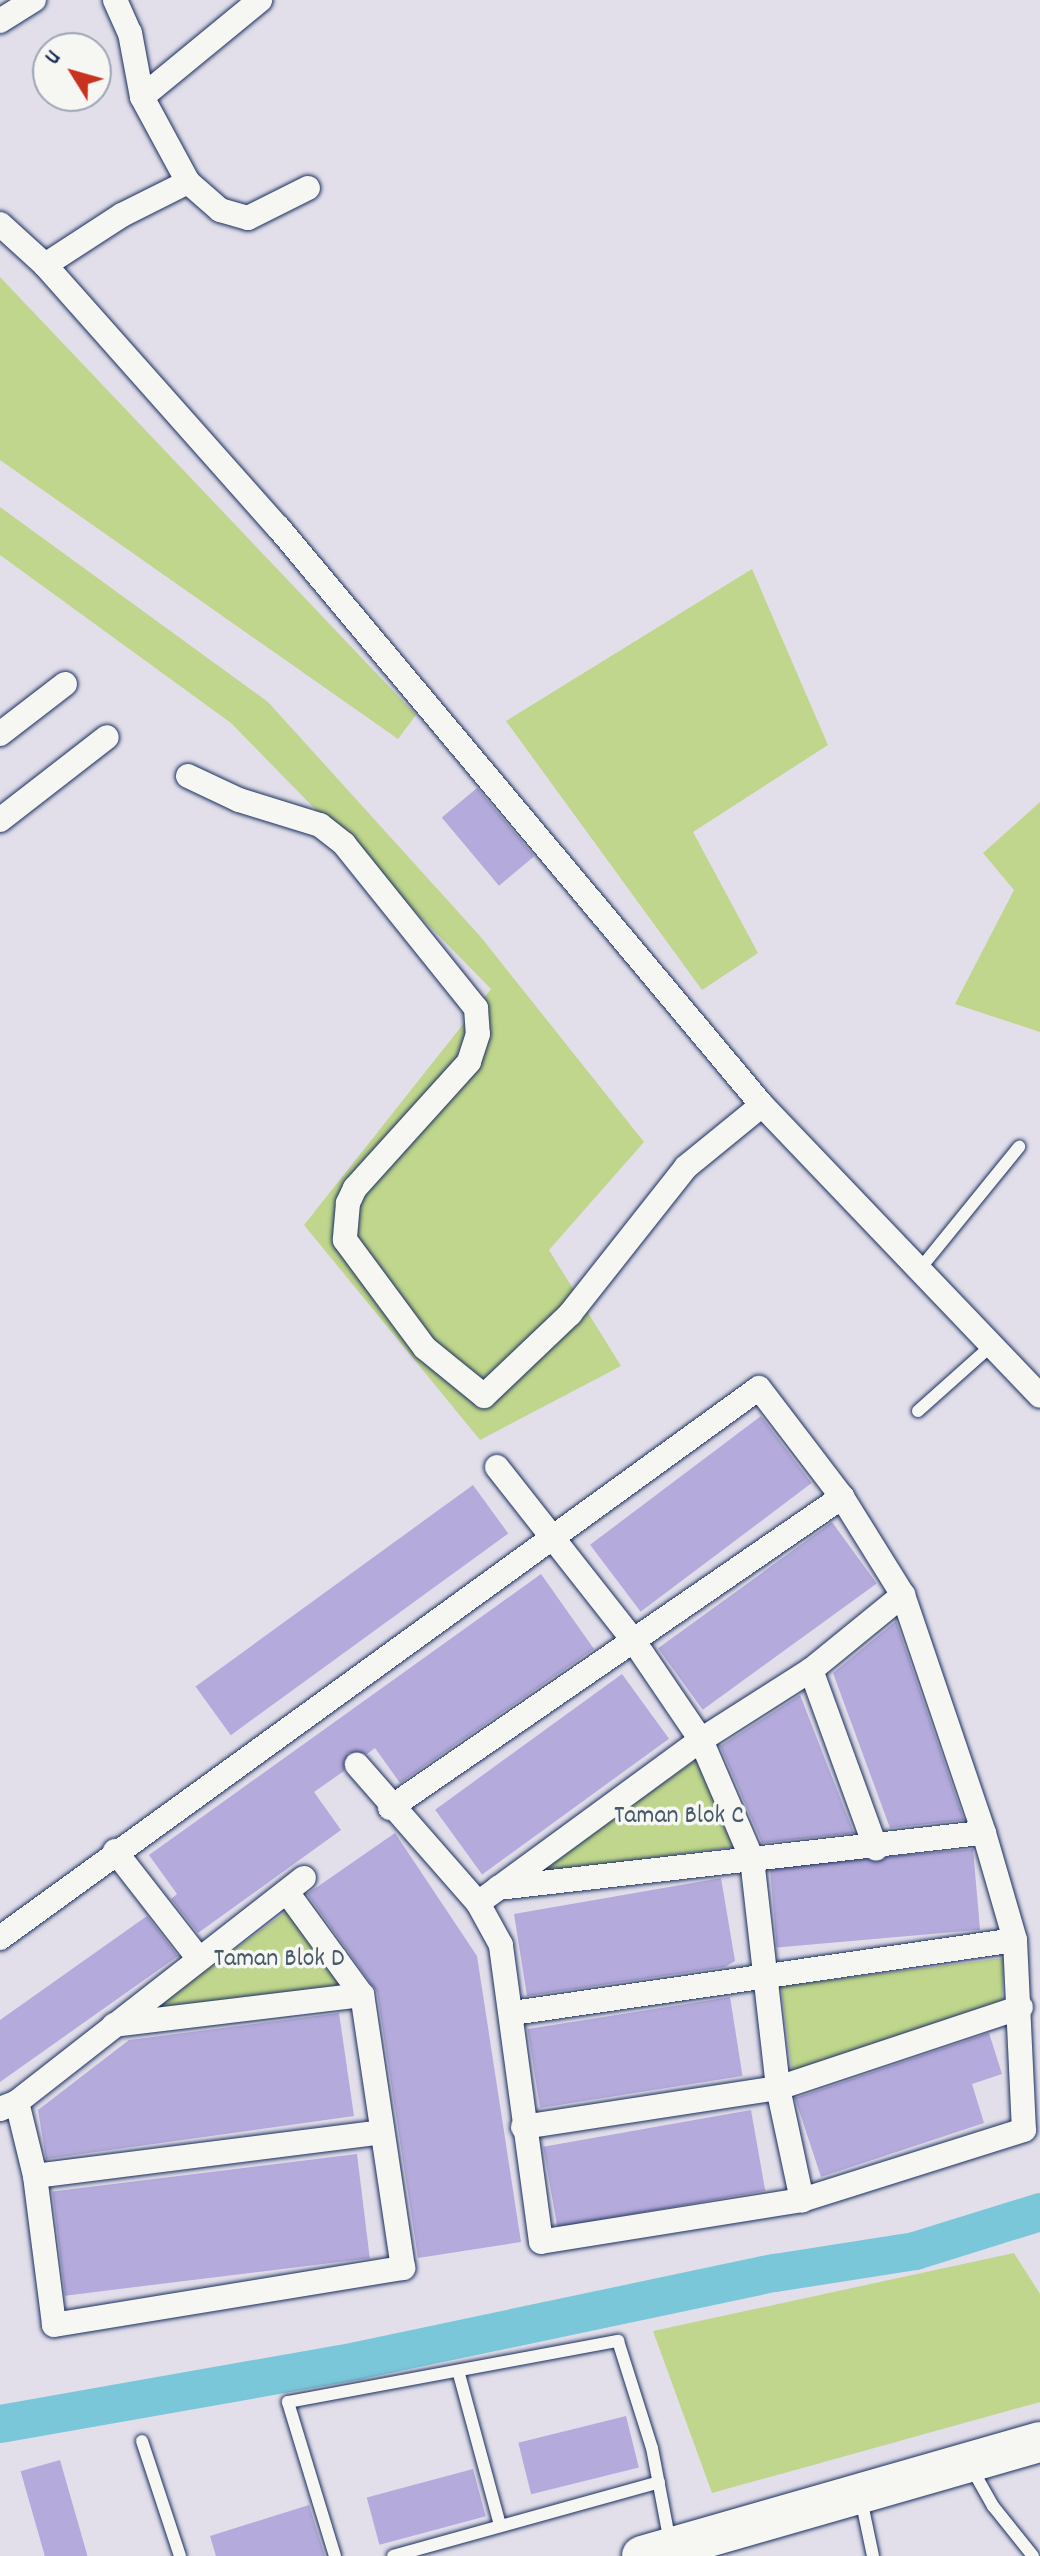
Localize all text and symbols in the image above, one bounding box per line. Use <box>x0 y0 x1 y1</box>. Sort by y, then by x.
north arrow <box>32 32 112 112</box>
text: U <box>38 45 70 72</box>
park label: Taman Blok C <box>614 1801 744 1833</box>
park label: Taman Blok D <box>214 1944 344 1976</box>

